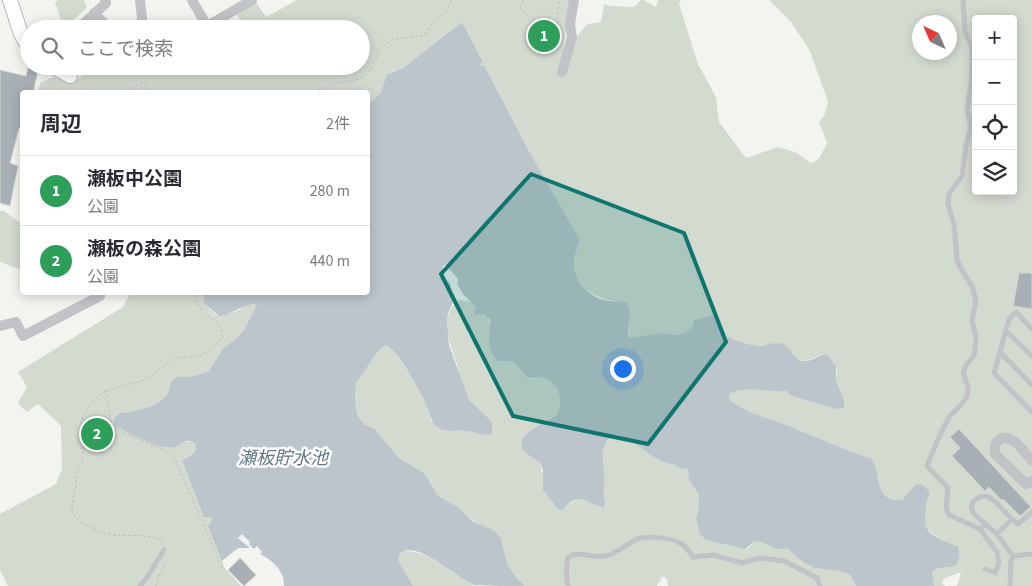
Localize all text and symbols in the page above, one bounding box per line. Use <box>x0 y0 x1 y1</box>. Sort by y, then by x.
north arrow <box>912 15 957 60</box>
map controls <box>972 15 1017 195</box>
button: + <box>972 15 1017 60</box>
pin: 1 <box>528 17 560 55</box>
search box <box>20 20 370 75</box>
icon: search <box>38 34 66 62</box>
text: ここで検索 <box>78 36 173 63</box>
button: − <box>972 60 1017 105</box>
button: locate <box>972 105 1017 150</box>
text: 周辺 <box>40 109 82 139</box>
text: 2件 <box>326 113 350 135</box>
button: layers <box>972 150 1017 195</box>
text: 瀬板中公園 <box>87 166 182 193</box>
text: 1 <box>52 180 60 202</box>
text: 280 m <box>310 180 350 202</box>
text: 公園 <box>87 196 119 218</box>
text: 瀬板の森公園 <box>87 236 201 263</box>
text: 2 <box>52 250 60 272</box>
text: 440 m <box>310 250 350 272</box>
text: 公園 <box>87 266 119 288</box>
your location <box>610 356 636 382</box>
pin: 2 <box>81 415 113 453</box>
water label: 瀬板貯水池 <box>238 446 330 471</box>

